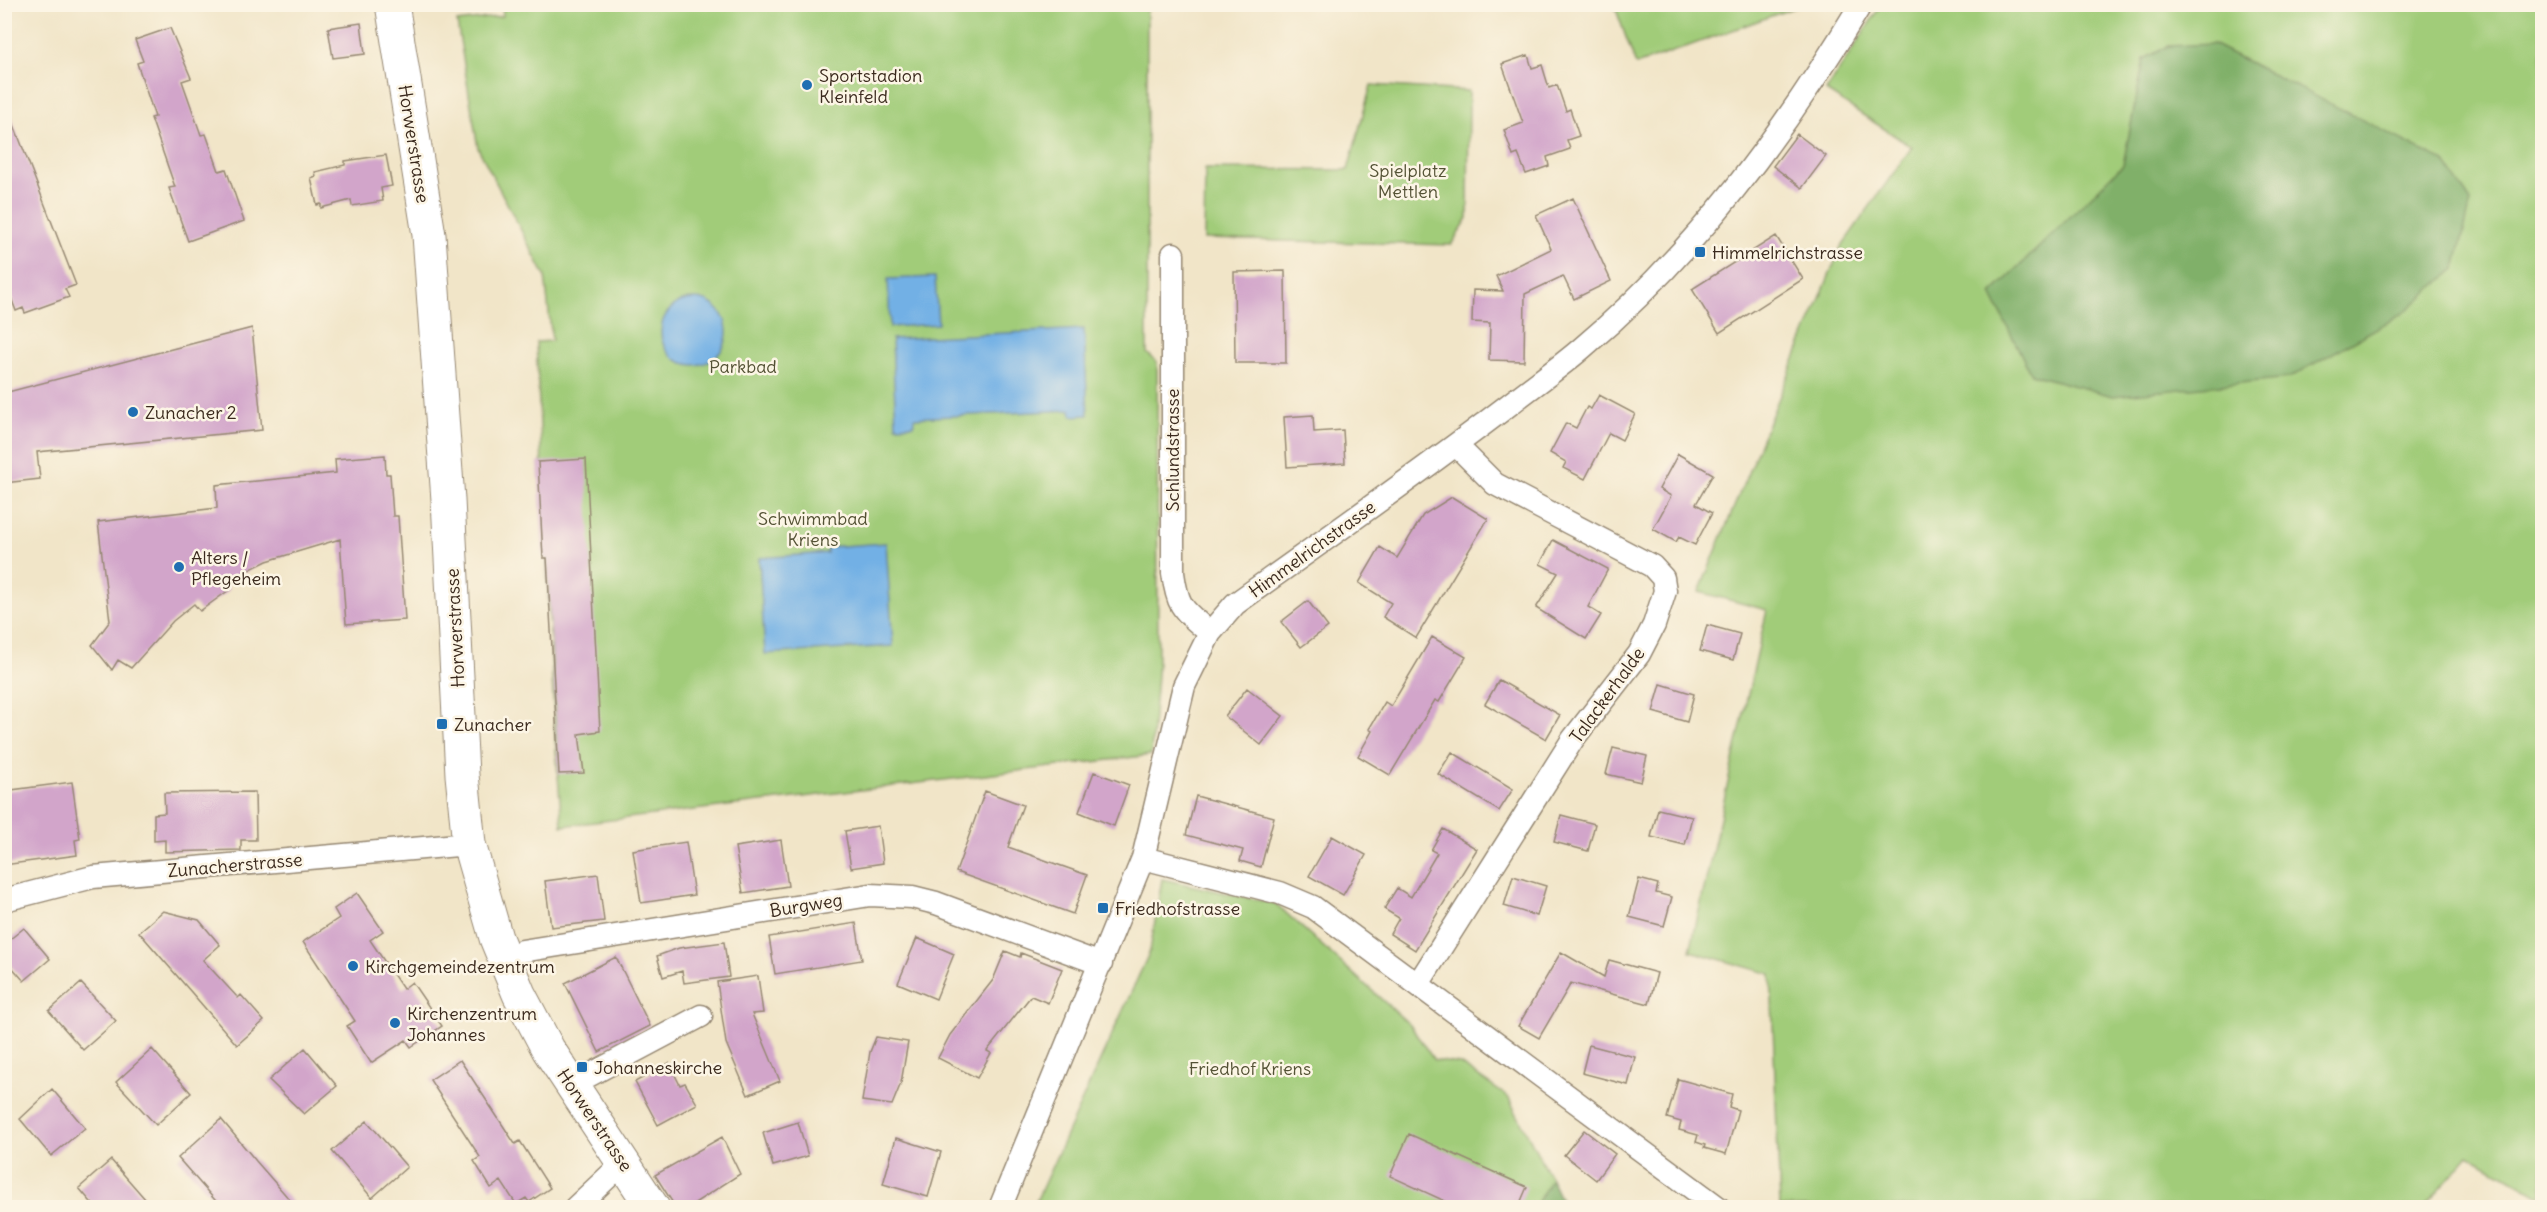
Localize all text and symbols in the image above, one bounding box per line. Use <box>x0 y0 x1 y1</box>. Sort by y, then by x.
place label: Sportstadion Kleinfeld <box>819 64 922 108</box>
marker: Sportstadion Kleinfeld <box>800 78 814 92</box>
street label: Horwerstrasse <box>393 83 435 205</box>
park label: Spielplatz Mettlen <box>1369 159 1447 203</box>
place label: Himmelrichstrasse <box>1712 241 1863 264</box>
marker: Himmelrichstrasse <box>1693 245 1707 259</box>
park label: Parkbad <box>709 355 777 378</box>
street label: Schlundstrasse <box>1161 389 1184 511</box>
place label: Zunacher 2 <box>145 401 237 424</box>
marker: Zunacher 2 <box>126 405 140 419</box>
street label: Himmelrichstrasse <box>1244 495 1380 603</box>
park label: Schwimmbad Kriens <box>758 507 868 551</box>
place label: Alters / Pflegeheim <box>191 546 281 590</box>
marker: Alters / Pflegeheim <box>172 560 186 574</box>
street label: Horwerstrasse <box>440 568 470 688</box>
street label: Talackerhalde <box>1565 643 1649 747</box>
place label: Zunacher <box>454 713 532 736</box>
marker: Zunacher <box>435 717 449 731</box>
street label: Zunacherstrasse <box>167 848 303 882</box>
street label: Burgweg <box>768 888 844 922</box>
place label: Friedhofstrasse <box>1115 897 1240 920</box>
marker: Friedhofstrasse <box>1096 901 1110 915</box>
place label: Kirchgemeindezentrum <box>365 955 555 978</box>
marker: Kirchgemeindezentrum <box>346 959 360 973</box>
place label: Kirchenzentrum Johannes <box>407 1002 537 1046</box>
marker: Kirchenzentrum Johannes <box>388 1016 402 1030</box>
place label: Johanneskirche <box>594 1056 722 1079</box>
park label: Friedhof Kriens <box>1189 1057 1311 1080</box>
marker: Johanneskirche <box>575 1060 589 1074</box>
street label: Horwerstrasse <box>552 1064 638 1176</box>

